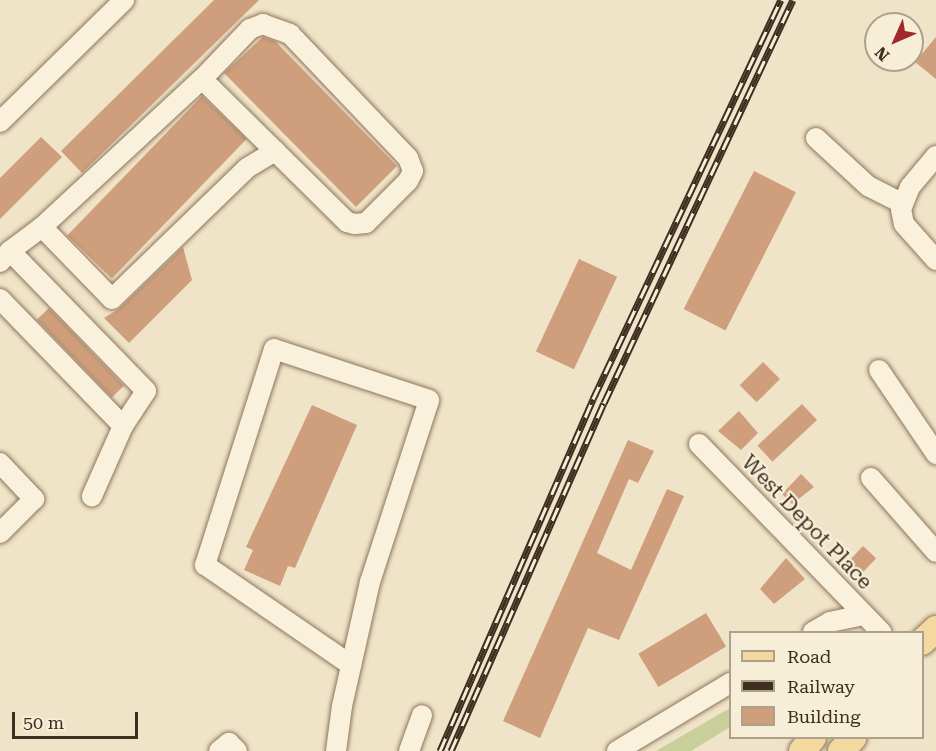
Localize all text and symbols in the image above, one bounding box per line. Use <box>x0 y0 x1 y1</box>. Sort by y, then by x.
north arrow <box>864 12 924 72</box>
text: N <box>871 43 893 65</box>
street label: West Depot Place <box>736 450 878 594</box>
legend <box>729 631 924 739</box>
text: Road <box>787 646 831 667</box>
text: Railway <box>787 676 855 697</box>
scale bar <box>15 700 141 738</box>
text: Building <box>787 706 861 727</box>
text: 50 m <box>23 712 64 733</box>

